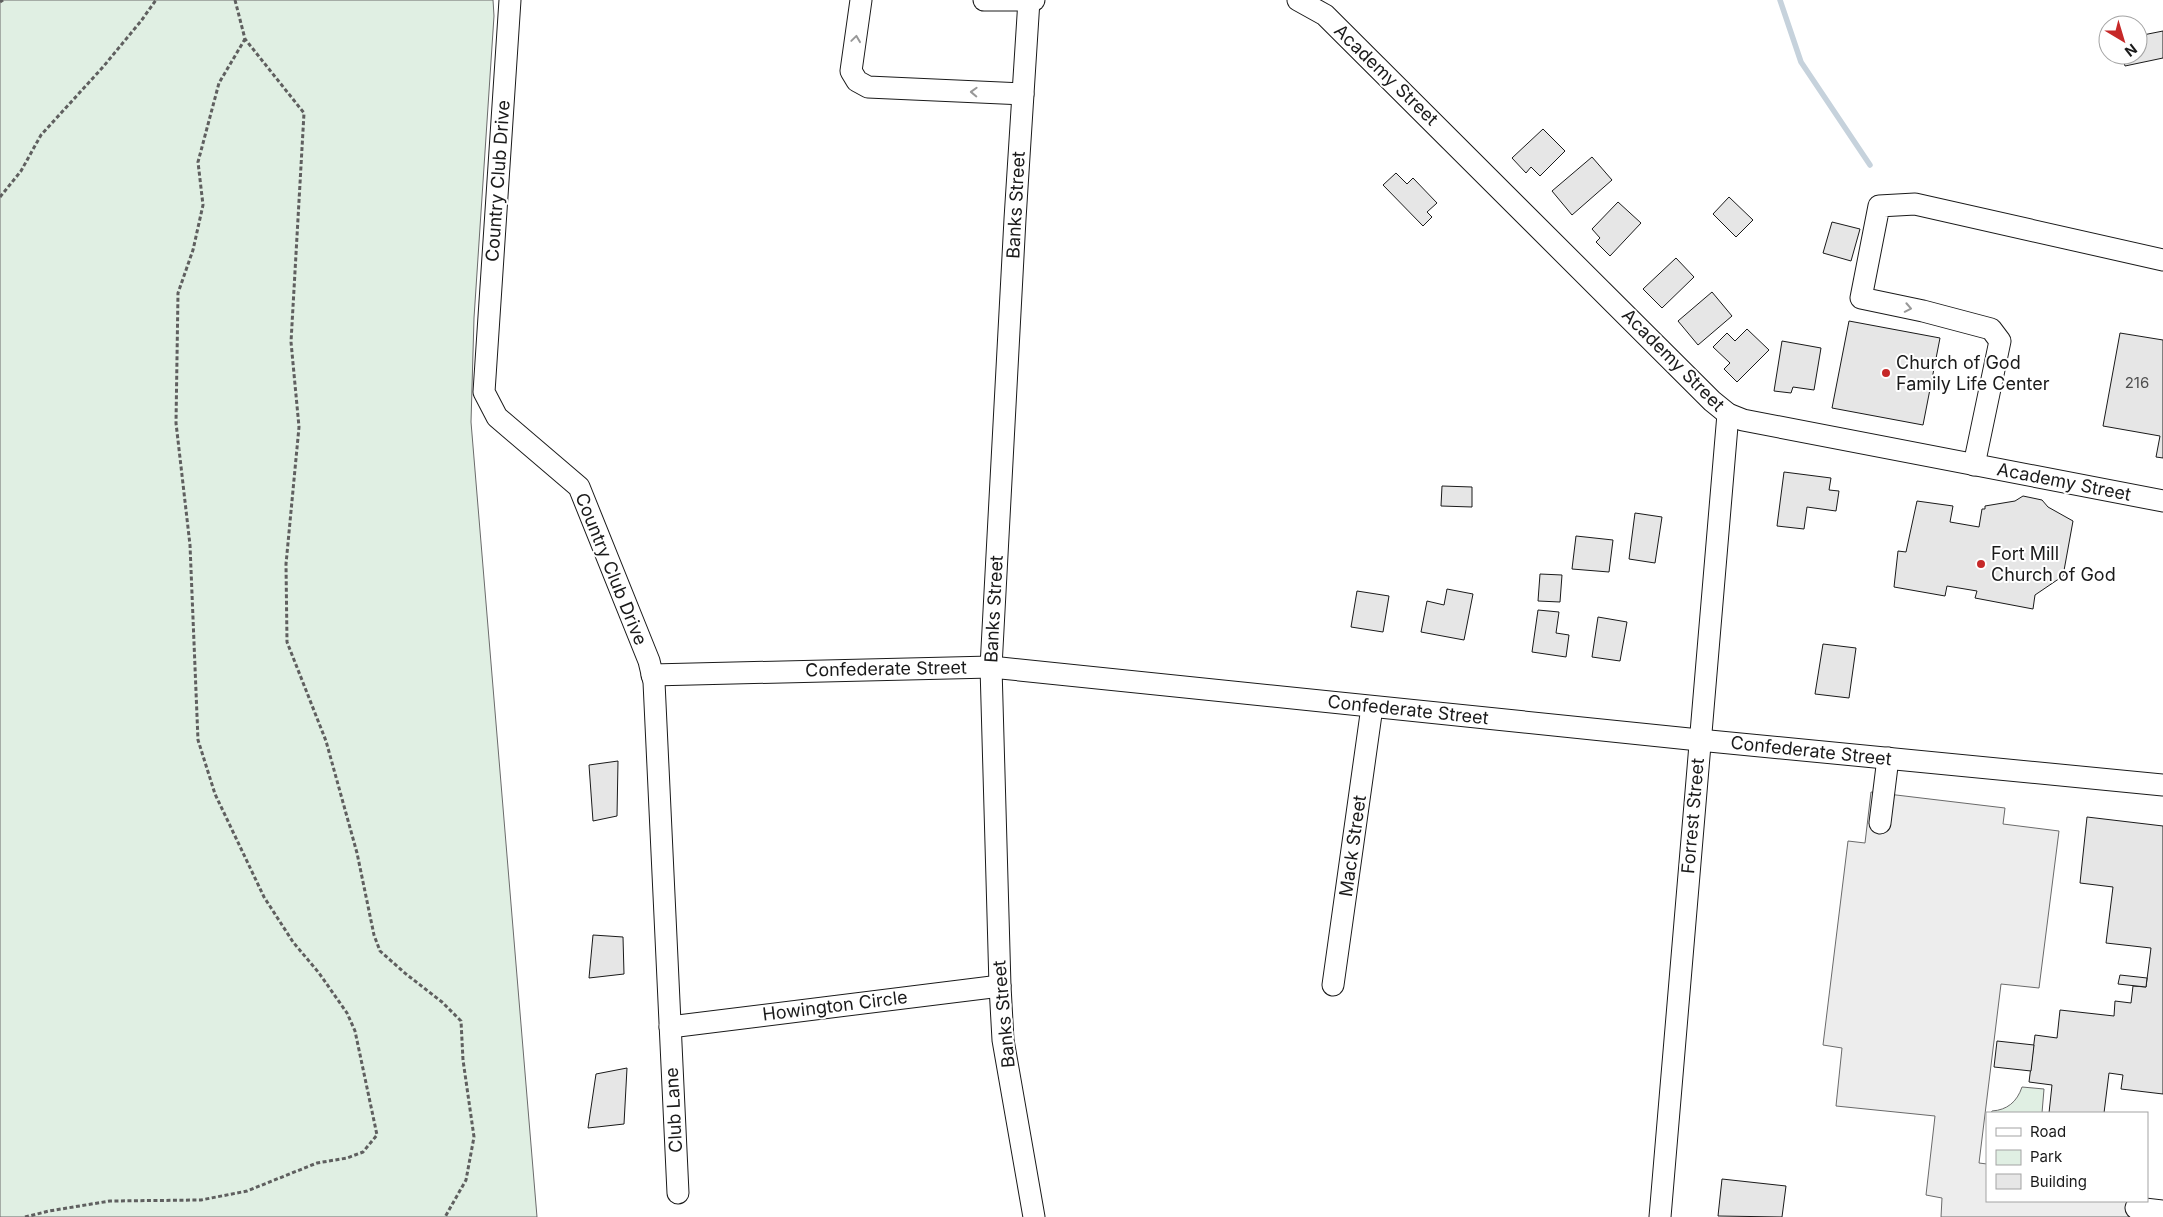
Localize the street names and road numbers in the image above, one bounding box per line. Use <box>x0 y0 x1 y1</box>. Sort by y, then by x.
street label: Academy Street <box>1330 20 1443 129</box>
street label: Country Club Drive <box>481 99 514 263</box>
street label: Banks Street <box>1002 151 1029 259</box>
street label: Academy Street <box>1618 304 1729 415</box>
street label: Academy Street <box>1995 458 2133 505</box>
street label: Country Club Drive <box>571 490 652 648</box>
street label: Banks Street <box>980 555 1007 663</box>
street label: Confederate Street <box>805 657 967 680</box>
street label: Confederate Street <box>1327 691 1490 728</box>
street label: Confederate Street <box>1730 732 1893 769</box>
street label: Forrest Street <box>1677 757 1708 875</box>
street label: Mack Street <box>1335 794 1370 898</box>
street label: Banks Street <box>988 959 1019 1069</box>
street label: Howington Circle <box>761 986 909 1025</box>
street label: Club Lane <box>661 1067 686 1153</box>

